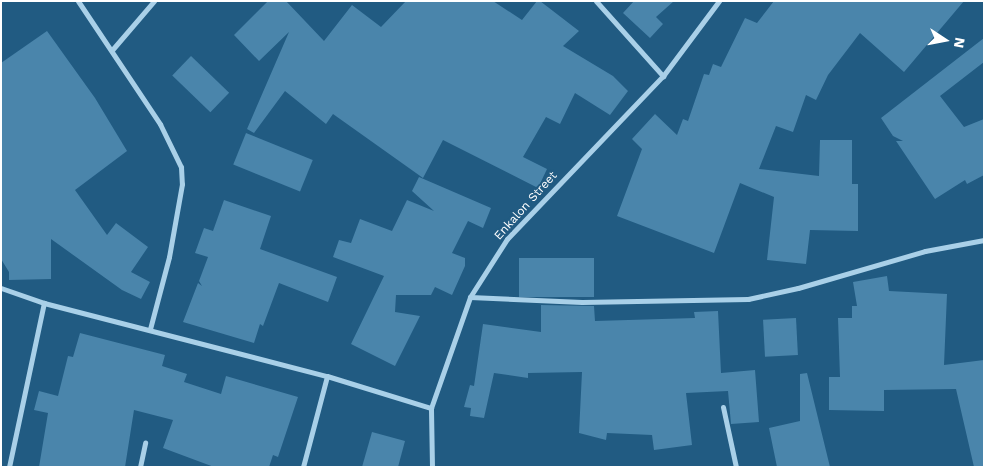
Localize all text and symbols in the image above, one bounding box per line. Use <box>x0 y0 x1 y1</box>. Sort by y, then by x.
north arrow <box>920 15 970 65</box>
text: N <box>951 36 969 49</box>
street label: Enkalon Street <box>492 169 560 243</box>

